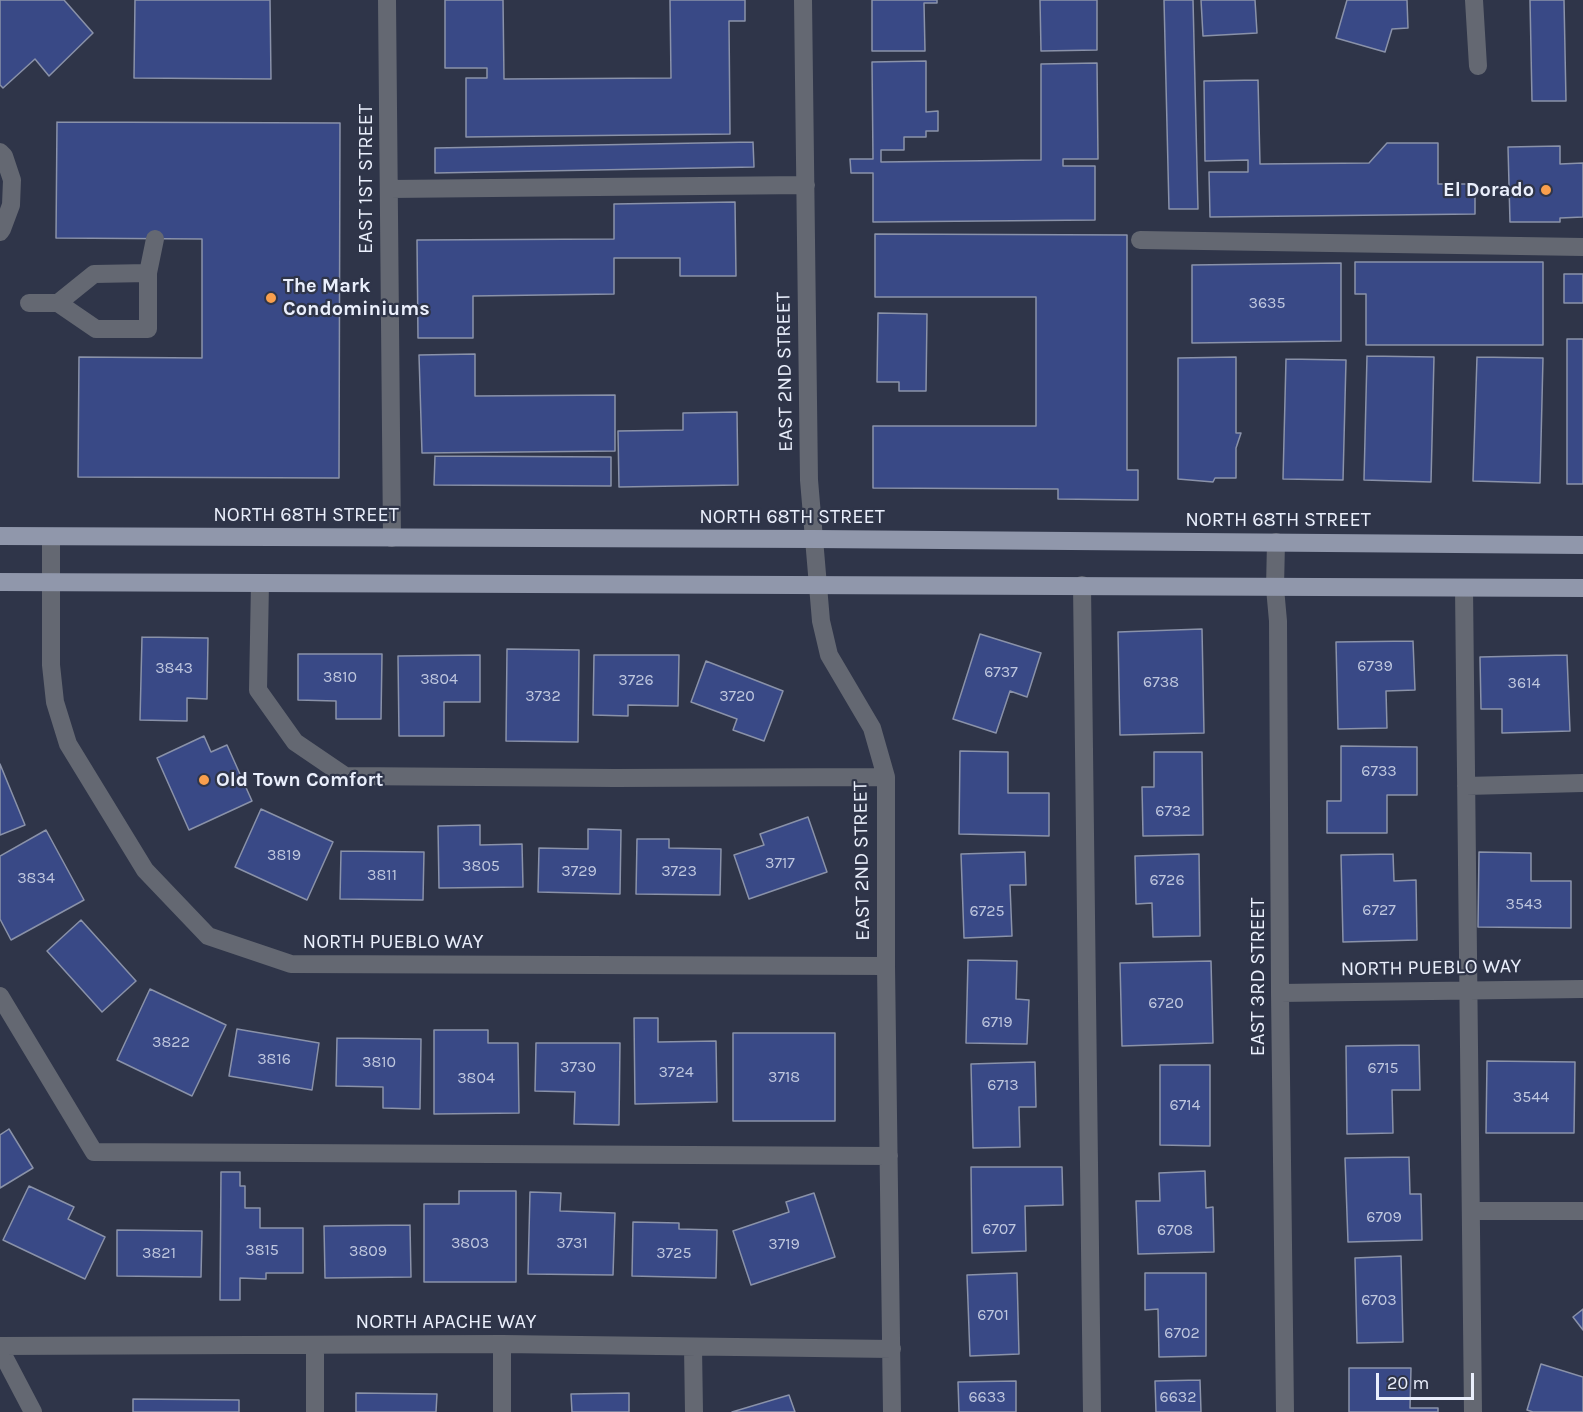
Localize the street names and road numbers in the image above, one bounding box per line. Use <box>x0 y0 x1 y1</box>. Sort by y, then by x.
street label: EAST 1ST STREET <box>354 104 378 254</box>
street label: EAST 2ND STREET <box>772 292 798 452</box>
street label: NORTH 68TH STREET <box>213 503 399 527</box>
street label: NORTH 68TH STREET <box>699 505 885 529</box>
street label: NORTH 68TH STREET <box>1185 508 1371 532</box>
street label: EAST 2ND STREET <box>849 781 875 941</box>
street label: EAST 3RD STREET <box>1246 898 1270 1056</box>
street label: NORTH PUEBLO WAY <box>303 930 483 954</box>
street label: NORTH PUEBLO WAY <box>1340 954 1522 982</box>
street label: NORTH APACHE WAY <box>355 1310 537 1334</box>

